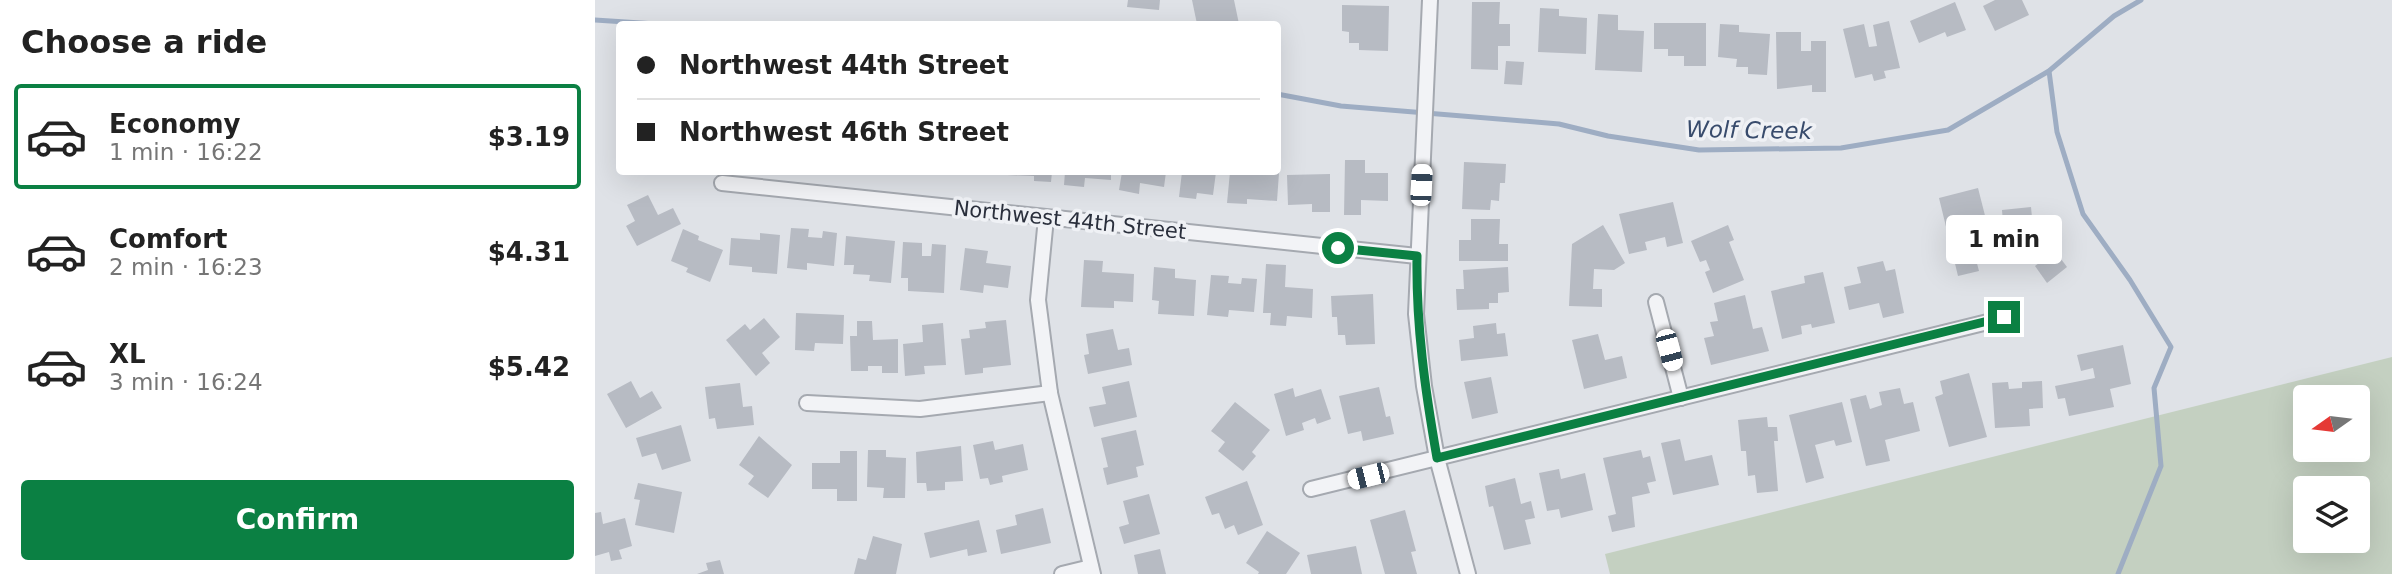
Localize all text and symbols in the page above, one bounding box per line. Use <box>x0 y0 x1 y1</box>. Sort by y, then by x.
text: Choose a ride <box>21 23 267 61</box>
text: Northwest 44th Street <box>679 50 1009 80</box>
icon: car <box>25 105 88 168</box>
text: Economy <box>109 109 240 139</box>
water label: Wolf Creek <box>1686 116 1814 144</box>
text: Northwest 46th Street <box>679 117 1009 147</box>
text: $3.19 <box>488 122 570 152</box>
text: 1 min · 16:22 <box>109 139 263 165</box>
car <box>1410 163 1433 207</box>
street label: Northwest 44th Street <box>953 196 1187 244</box>
callout: 1 min <box>1946 216 2062 264</box>
icon: car <box>25 220 88 283</box>
text: Comfort <box>109 224 227 254</box>
text: 1 min <box>1968 226 2040 252</box>
route start <box>1322 232 1354 264</box>
text: $4.31 <box>488 237 570 267</box>
text: 2 min · 16:23 <box>109 254 263 280</box>
route end <box>1988 301 2020 333</box>
car <box>1654 327 1685 373</box>
icon: car <box>25 335 88 398</box>
text: XL <box>109 339 146 369</box>
text: $5.42 <box>488 352 570 382</box>
text: 3 min · 16:24 <box>109 369 263 395</box>
north arrow <box>2293 385 2369 462</box>
map controls <box>2293 385 2370 553</box>
car <box>1346 461 1391 491</box>
button: layers <box>2293 476 2370 553</box>
button: Confirm <box>21 480 574 560</box>

